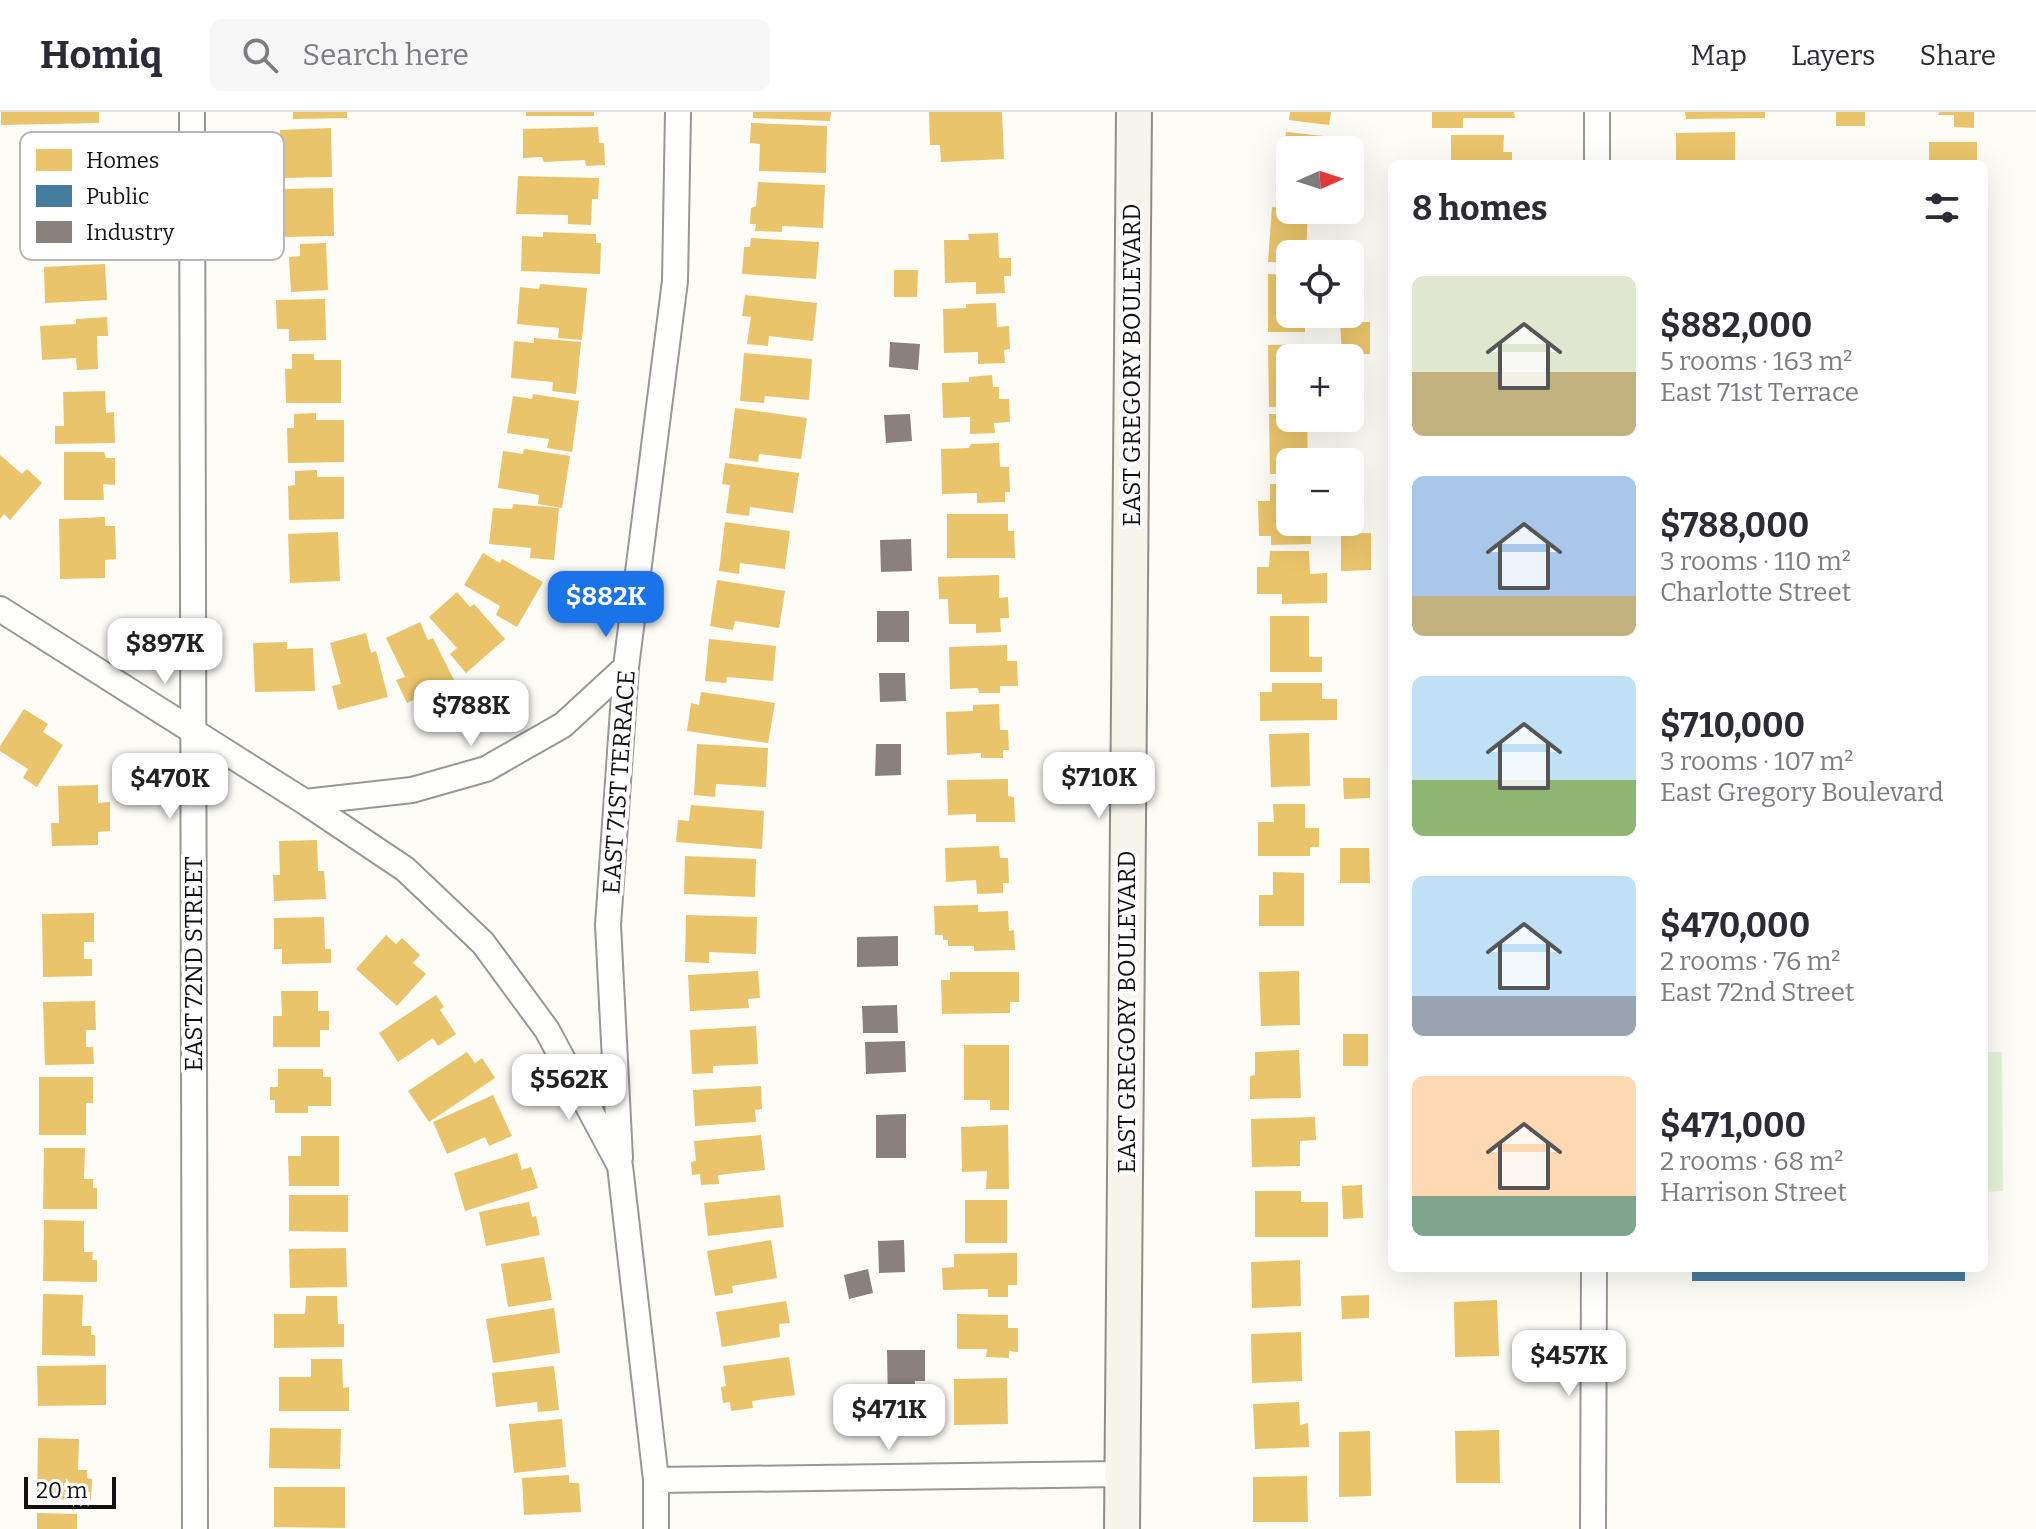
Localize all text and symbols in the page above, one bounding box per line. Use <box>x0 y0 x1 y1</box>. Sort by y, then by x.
search box <box>210 19 770 91</box>
text: Homiq <box>40 32 162 78</box>
icon: search <box>238 33 282 77</box>
text: Search here <box>302 37 469 73</box>
text: Map <box>1690 39 1747 72</box>
text: Layers <box>1791 39 1875 72</box>
text: Share <box>1919 39 1996 72</box>
legend <box>20 132 284 260</box>
north arrow <box>1276 136 1364 224</box>
map controls <box>1276 136 1364 536</box>
text: Homes <box>86 147 159 174</box>
text: Public <box>86 183 149 210</box>
icon: filters <box>1920 186 1964 230</box>
text: 8 homes <box>1412 188 1548 229</box>
street label: EAST GREGORY BOULEVARD <box>1118 203 1146 527</box>
text: Industry <box>86 219 175 246</box>
button: locate <box>1276 240 1364 328</box>
text: $882,000 <box>1660 305 1812 346</box>
icon: home <box>1476 308 1572 404</box>
button: + <box>1276 344 1364 432</box>
text: 5 rooms · 163 m² <box>1660 346 1853 377</box>
text: East 71st Terrace <box>1660 377 1859 408</box>
button: − <box>1276 448 1364 536</box>
text: $788,000 <box>1660 505 1809 546</box>
icon: home <box>1476 508 1572 604</box>
text: 3 rooms · 110 m² <box>1660 546 1851 577</box>
pin: $882K <box>550 571 662 639</box>
text: Charlotte Street <box>1660 577 1851 608</box>
text: $882K <box>566 581 646 612</box>
pin: $897K <box>109 618 221 686</box>
text: $897K <box>125 628 205 659</box>
street label: EAST 71ST TERRACE <box>597 669 641 895</box>
pin: $788K <box>415 680 527 748</box>
text: $788K <box>432 690 510 721</box>
text: $710,000 <box>1660 705 1805 746</box>
icon: home <box>1476 708 1572 804</box>
text: 3 rooms · 107 m² <box>1660 746 1853 777</box>
pin: $710K <box>1043 752 1155 820</box>
pin: $470K <box>114 753 226 821</box>
text: $710K <box>1061 762 1137 793</box>
text: $470K <box>130 763 210 794</box>
text: East Gregory Boulevard <box>1660 777 1944 808</box>
street label: EAST GREGORY BOULEVARD <box>1113 850 1141 1174</box>
street label: EAST 72ND STREET <box>180 856 208 1072</box>
text: $470,000 <box>1660 905 1810 946</box>
icon: home <box>1476 908 1572 1004</box>
text: 2 rooms · 76 m² <box>1660 946 1840 977</box>
text: East 72nd Street <box>1660 977 1854 1008</box>
pin: $562K <box>513 1054 625 1122</box>
text: $562K <box>530 1064 608 1095</box>
text: $471,000 <box>1660 1105 1806 1146</box>
icon: home <box>1476 1108 1572 1204</box>
text: 2 rooms · 68 m² <box>1660 1146 1843 1177</box>
text: Harrison Street <box>1660 1177 1847 1208</box>
pin: $457K <box>1513 1330 1625 1398</box>
text: $457K <box>1530 1340 1608 1371</box>
pin: $471K <box>833 1384 945 1452</box>
text: $471K <box>851 1394 927 1425</box>
scale bar <box>24 1473 116 1509</box>
text: 20 m <box>36 1477 87 1504</box>

